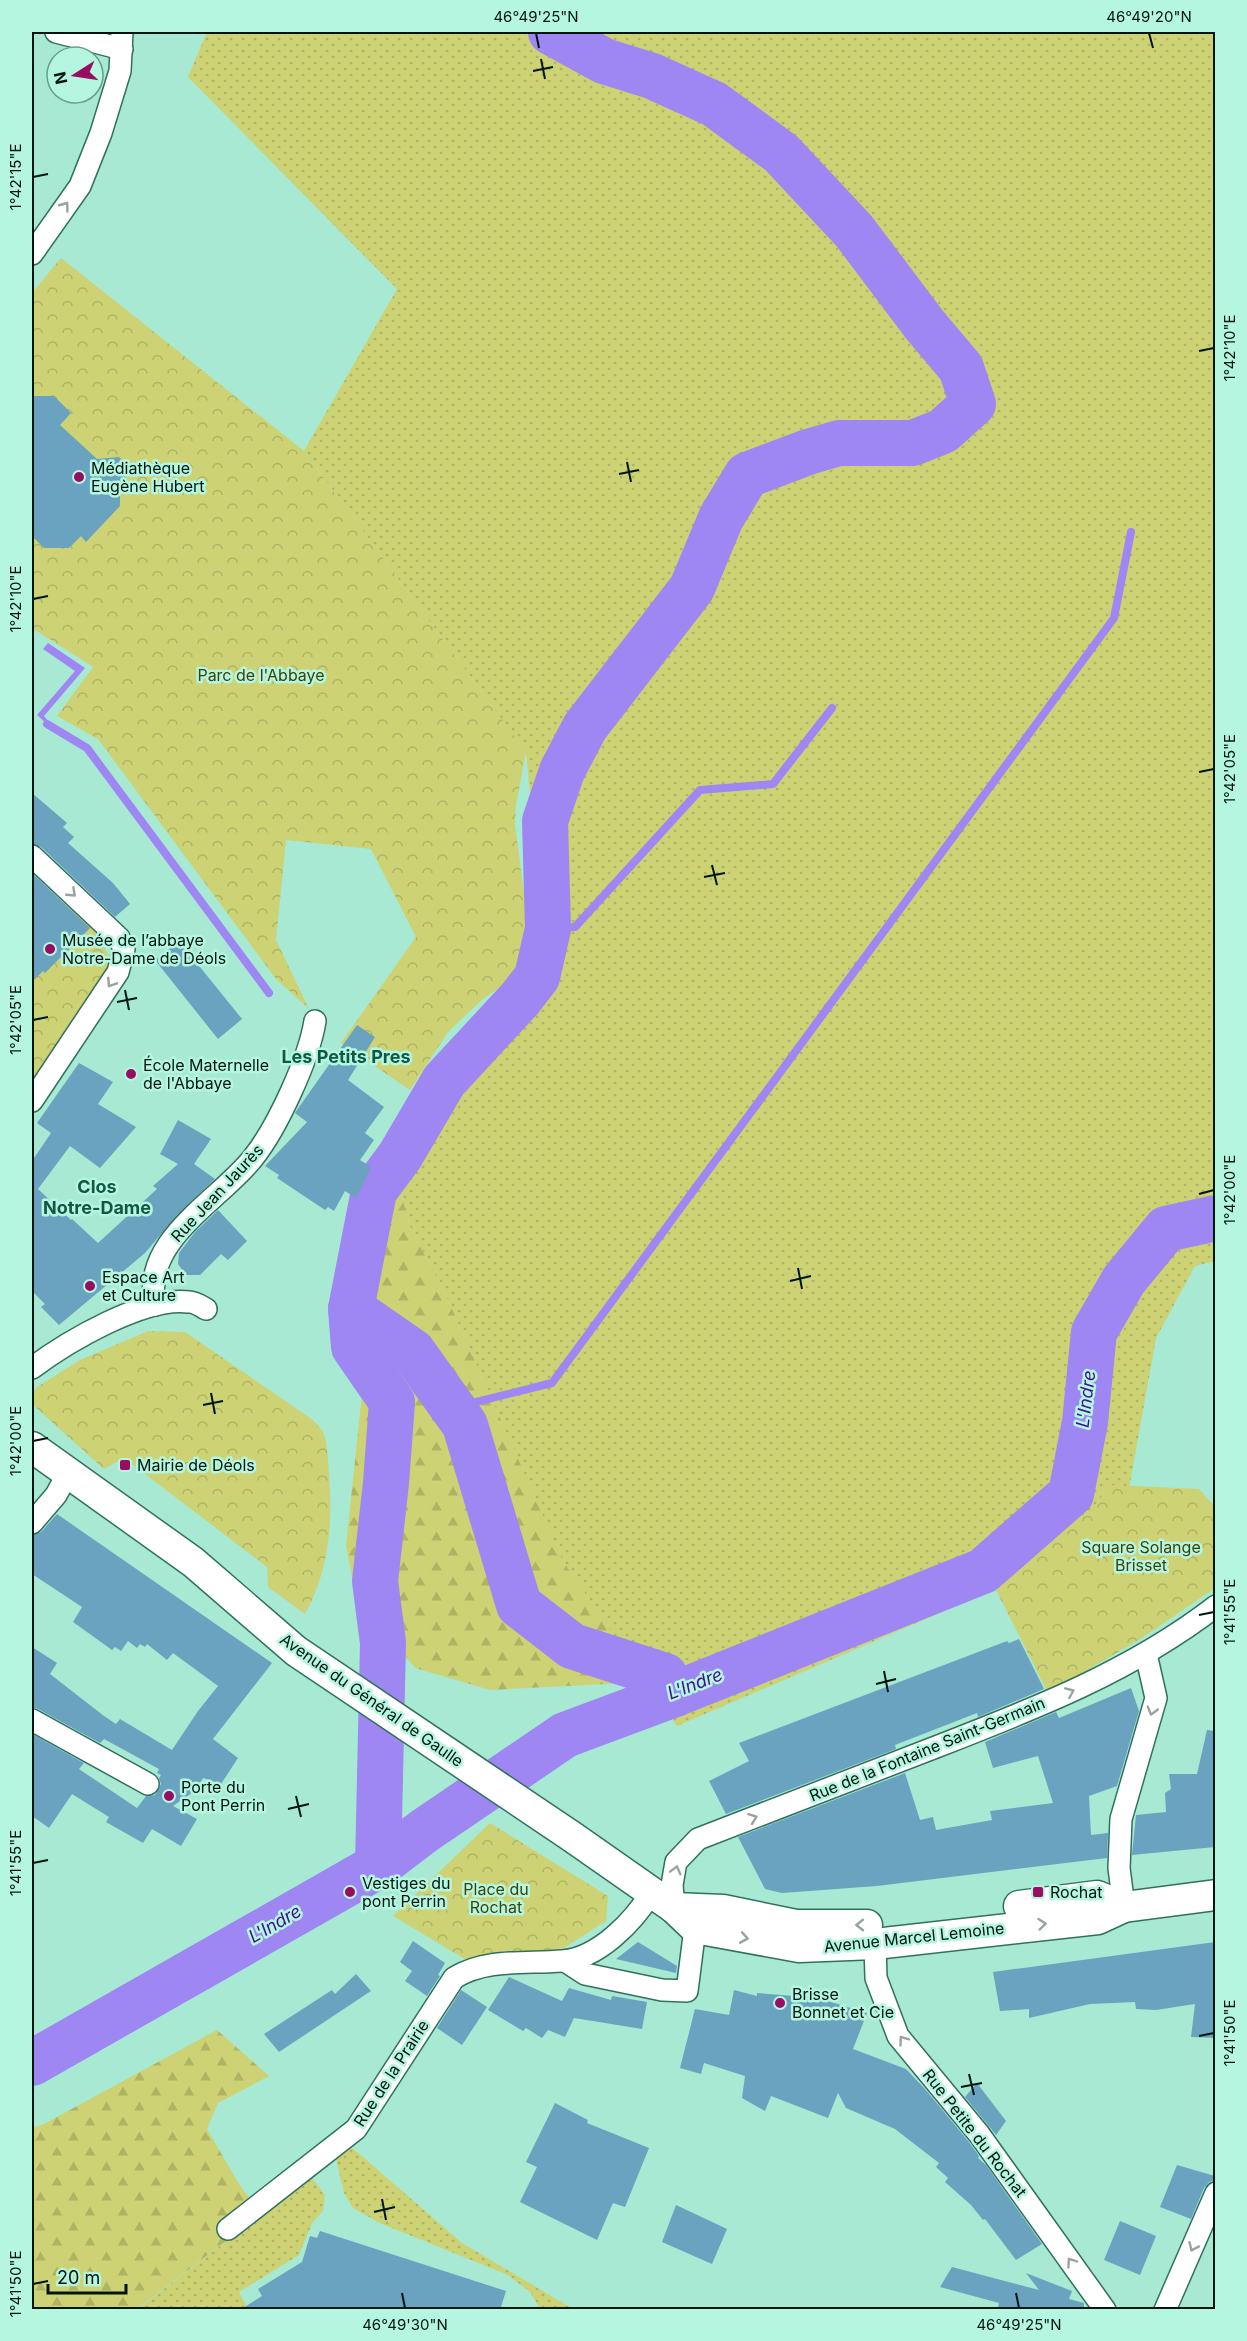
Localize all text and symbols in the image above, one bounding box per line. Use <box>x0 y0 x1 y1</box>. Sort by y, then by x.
text: 46°49'25"N <box>493 7 579 26</box>
text: 46°49'20"N <box>1106 7 1192 26</box>
north arrow <box>45 45 105 105</box>
text: N <box>49 70 71 86</box>
text: 1°42'15"E <box>6 144 25 210</box>
one-way arrow <box>57 202 68 213</box>
text: 1°42'10"E <box>1220 314 1239 382</box>
place label: Médiathèque Eugène Hubert <box>91 458 204 496</box>
marker: Médiathèque Eugène Hubert <box>72 470 86 484</box>
text: 1°42'10"E <box>6 565 25 633</box>
park label: Parc de l'Abbaye <box>197 665 325 685</box>
text: 1°42'05"E <box>1220 734 1239 804</box>
one-way arrow <box>65 886 76 897</box>
place label: Musée de l’abbaye Notre-Dame de Déols <box>62 930 226 968</box>
marker: Musée de l’abbaye Notre-Dame de Déols <box>43 942 57 956</box>
one-way arrow <box>106 977 118 987</box>
text: 1°42'05"E <box>6 985 25 1055</box>
district label: Les Petits Pres <box>281 1046 411 1067</box>
place label: École Maternelle de l'Abbaye <box>143 1055 269 1093</box>
marker: École Maternelle de l'Abbaye <box>124 1067 138 1081</box>
street label: Rue Jean Jaurès <box>167 1140 267 1246</box>
text: 1°42'00"E <box>1220 1155 1239 1225</box>
district label: Clos Notre-Dame <box>43 1176 151 1218</box>
place label: Espace Art et Culture <box>102 1267 185 1305</box>
marker: Espace Art et Culture <box>83 1279 97 1293</box>
water label: L'Indre <box>1072 1369 1099 1429</box>
text: 1°42'00"E <box>6 1406 25 1476</box>
place label: Mairie de Déols <box>137 1455 255 1475</box>
marker: Mairie de Déols <box>118 1458 132 1472</box>
park label: Square Solange Brisset <box>1081 1537 1201 1575</box>
text: 1°41'55"E <box>1220 1579 1239 1645</box>
street label: Avenue du Général de Gaulle <box>277 1629 467 1771</box>
water label: L'Indre <box>664 1663 725 1704</box>
one-way arrow <box>1064 1687 1075 1699</box>
street label: Rue de la Fontaine Saint-Germain <box>806 1692 1048 1806</box>
one-way arrow <box>1147 1705 1159 1716</box>
place label: Porte du Pont Perrin <box>181 1777 265 1815</box>
marker: Porte du Pont Perrin <box>162 1789 176 1803</box>
one-way arrow <box>746 1813 757 1825</box>
text: 1°41'55"E <box>6 1830 25 1896</box>
one-way arrow <box>668 1865 681 1875</box>
place label: Vestiges du pont Perrin <box>362 1873 450 1911</box>
park label: Place du Rochat <box>463 1879 529 1917</box>
place label: Rochat <box>1050 1882 1102 1902</box>
marker: Vestiges du pont Perrin <box>343 1885 357 1899</box>
marker: Rochat <box>1031 1885 1045 1899</box>
water label: L'Indre <box>245 1900 305 1947</box>
street label: Avenue Marcel Lemoine <box>823 1918 1005 1956</box>
one-way arrow <box>855 1918 864 1931</box>
one-way arrow <box>1037 1918 1047 1930</box>
one-way arrow <box>739 1931 749 1944</box>
place label: Brisse Bonnet et Cie <box>792 1984 894 2022</box>
marker: Brisse Bonnet et Cie <box>773 1996 787 2010</box>
text: 1°41'50"E <box>1220 2000 1239 2066</box>
street label: Rue de la Prairie <box>349 2016 433 2130</box>
one-way arrow <box>899 2035 910 2046</box>
street label: Rue Petite du Rochat <box>919 2065 1031 2201</box>
one-way arrow <box>1188 2240 1200 2251</box>
text: 1°41'50"E <box>6 2251 25 2317</box>
scale bar <box>48 2257 126 2295</box>
one-way arrow <box>1067 2258 1078 2269</box>
text: 20 m <box>57 2267 100 2288</box>
text: 46°49'30"N <box>362 2315 448 2334</box>
text: 46°49'25"N <box>976 2315 1062 2334</box>

